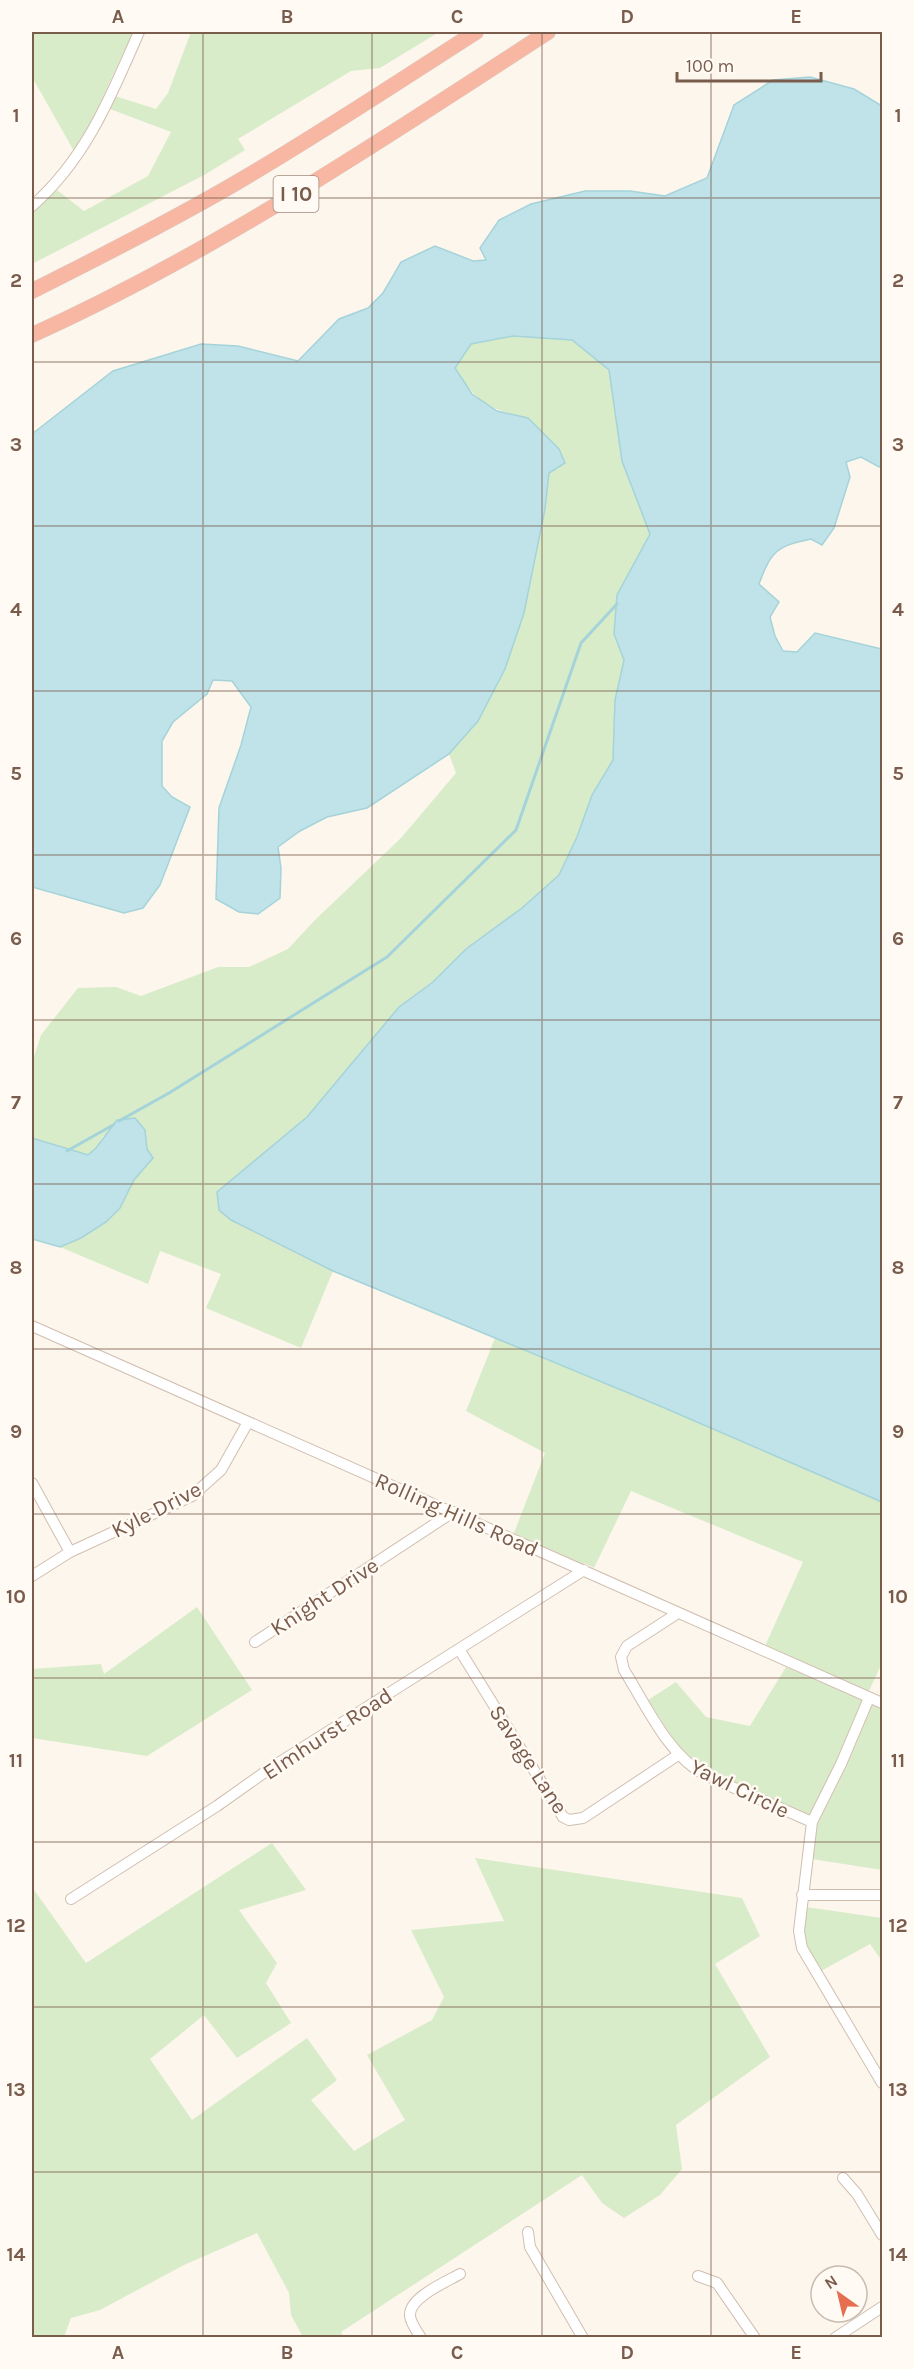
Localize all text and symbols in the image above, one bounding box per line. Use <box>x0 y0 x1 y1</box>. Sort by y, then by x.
text: A <box>112 5 125 28</box>
text: B <box>281 5 293 28</box>
text: C <box>451 5 463 28</box>
text: D <box>620 5 634 28</box>
text: E <box>790 5 802 28</box>
scale bar <box>677 45 821 83</box>
text: 100 m <box>686 55 734 77</box>
text: 1 <box>12 104 20 127</box>
text: 1 <box>894 104 902 127</box>
road number: I 10 <box>274 176 318 212</box>
text: 2 <box>10 269 22 292</box>
text: 2 <box>892 269 904 292</box>
text: 3 <box>10 433 22 456</box>
text: 3 <box>892 433 904 456</box>
text: 4 <box>10 598 22 621</box>
text: 4 <box>892 598 904 621</box>
text: 5 <box>10 762 22 785</box>
text: 5 <box>892 762 904 785</box>
text: 6 <box>10 927 22 950</box>
text: 6 <box>892 927 904 950</box>
text: 7 <box>11 1091 21 1114</box>
text: 7 <box>893 1091 903 1114</box>
text: 8 <box>10 1256 22 1279</box>
text: 8 <box>892 1256 904 1279</box>
text: 9 <box>10 1420 22 1443</box>
text: 9 <box>892 1420 904 1443</box>
street label: Rolling Hills Road <box>371 1467 542 1563</box>
street label: Kyle Drive <box>107 1476 206 1544</box>
street label: Knight Drive <box>266 1552 384 1641</box>
text: 10 <box>6 1585 26 1608</box>
text: 10 <box>888 1585 908 1608</box>
street label: Elmhurst Road <box>258 1682 397 1785</box>
street label: Savage Lane <box>483 1700 573 1819</box>
text: 11 <box>9 1749 23 1772</box>
text: 11 <box>891 1749 905 1772</box>
street label: Yawl Circle <box>686 1754 793 1824</box>
text: 12 <box>6 1914 26 1937</box>
text: 12 <box>888 1914 908 1937</box>
text: 13 <box>6 2078 26 2101</box>
text: 13 <box>888 2078 908 2101</box>
text: 14 <box>6 2243 26 2266</box>
text: 14 <box>888 2243 908 2266</box>
north arrow <box>809 2264 869 2324</box>
text: N <box>821 2271 841 2293</box>
text: A <box>112 2341 125 2364</box>
text: B <box>281 2341 293 2364</box>
text: C <box>451 2341 463 2364</box>
text: D <box>620 2341 634 2364</box>
text: E <box>790 2341 802 2364</box>

